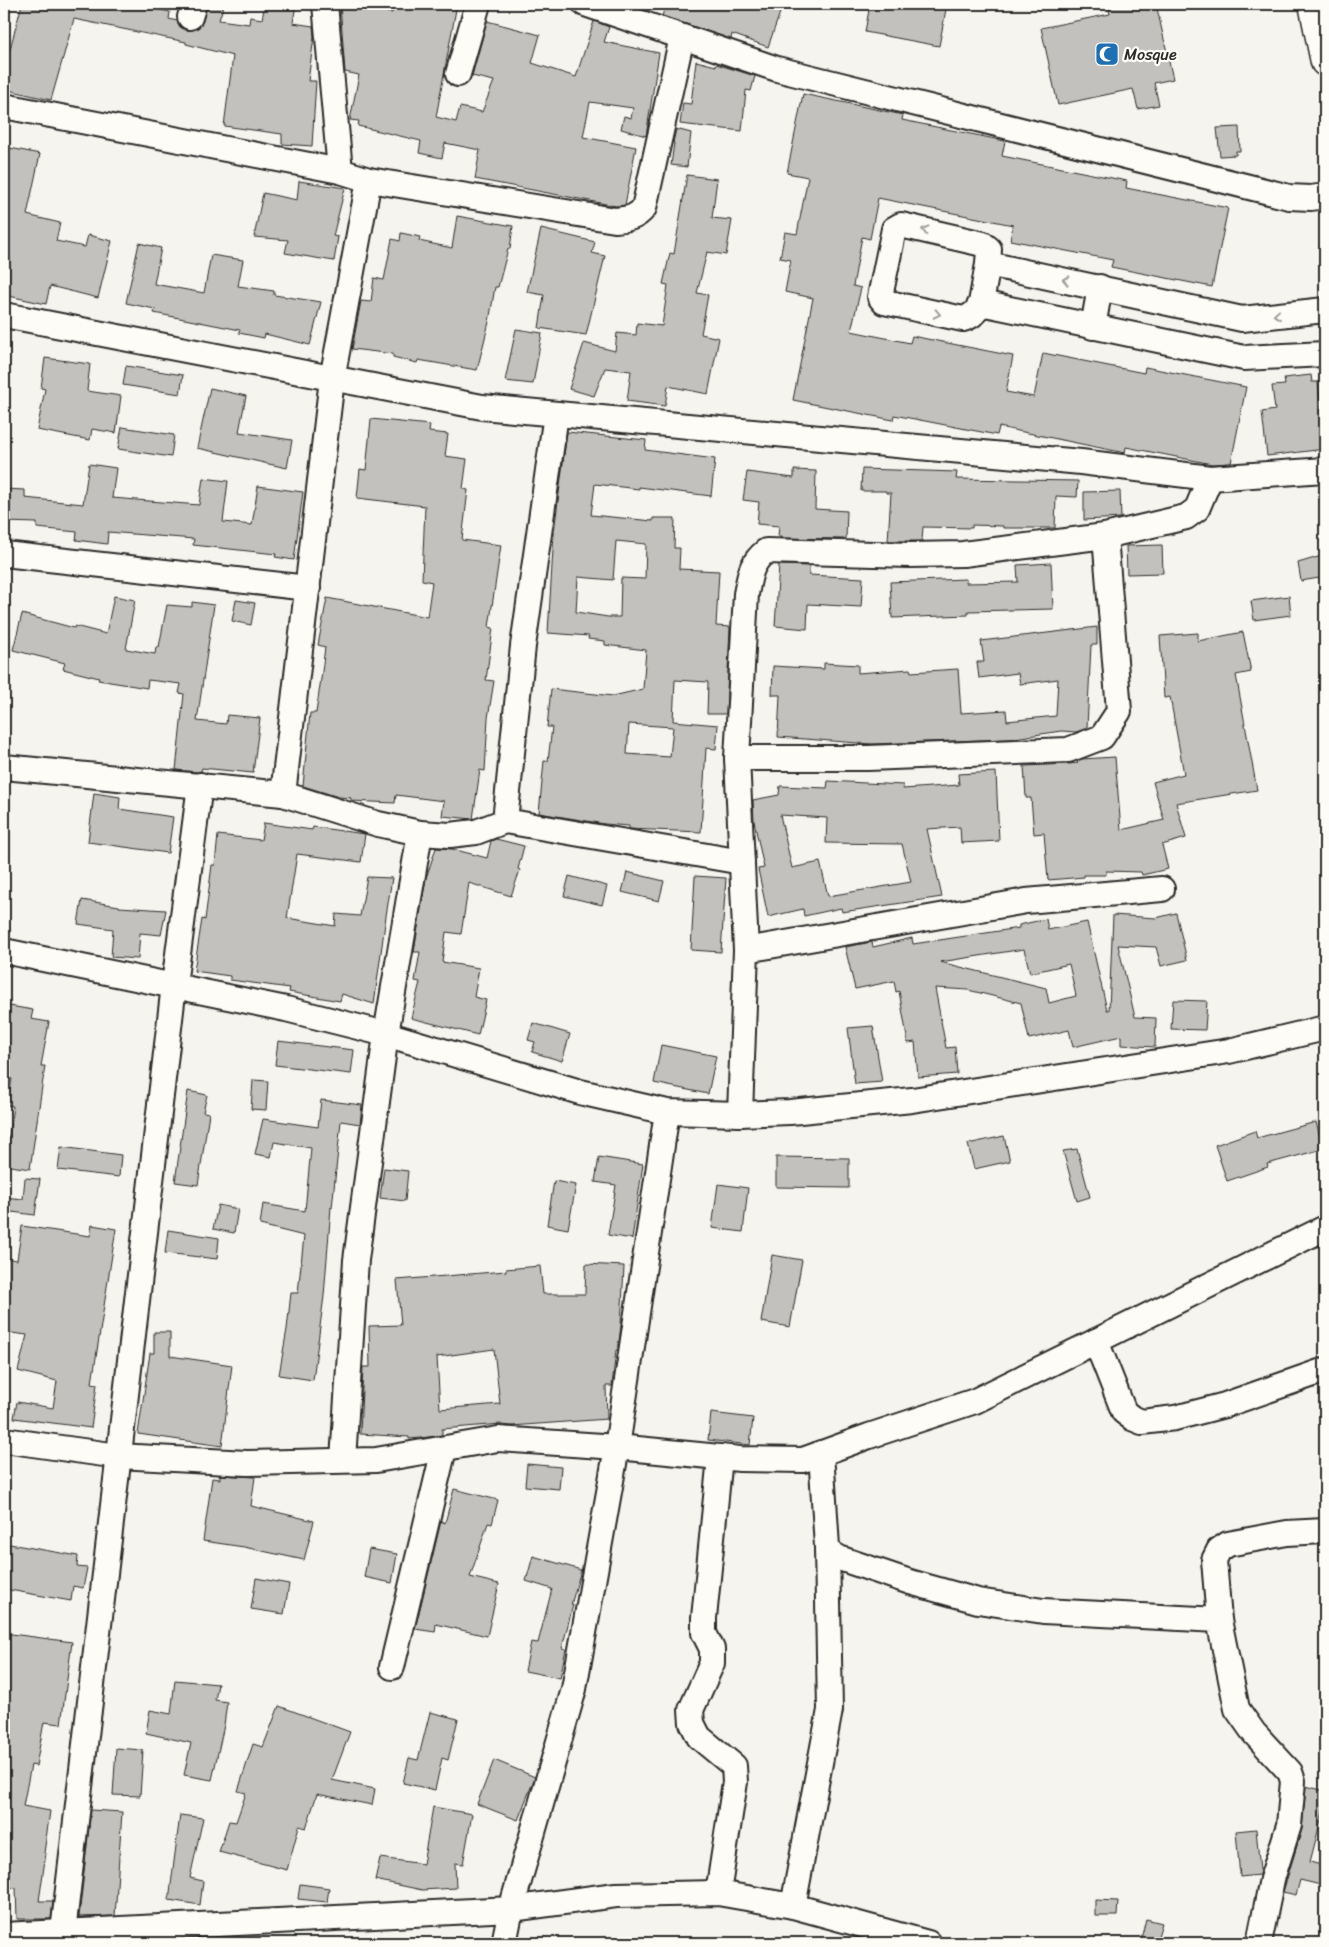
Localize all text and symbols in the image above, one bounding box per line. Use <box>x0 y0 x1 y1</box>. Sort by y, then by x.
place label: Mosque <box>1124 40 1177 69</box>
mosque icon: Mosque <box>1094 41 1120 67</box>
one-way arrow <box>921 225 929 235</box>
one-way arrow <box>1062 275 1071 286</box>
one-way arrow <box>933 308 942 319</box>
one-way arrow <box>1272 309 1280 320</box>

